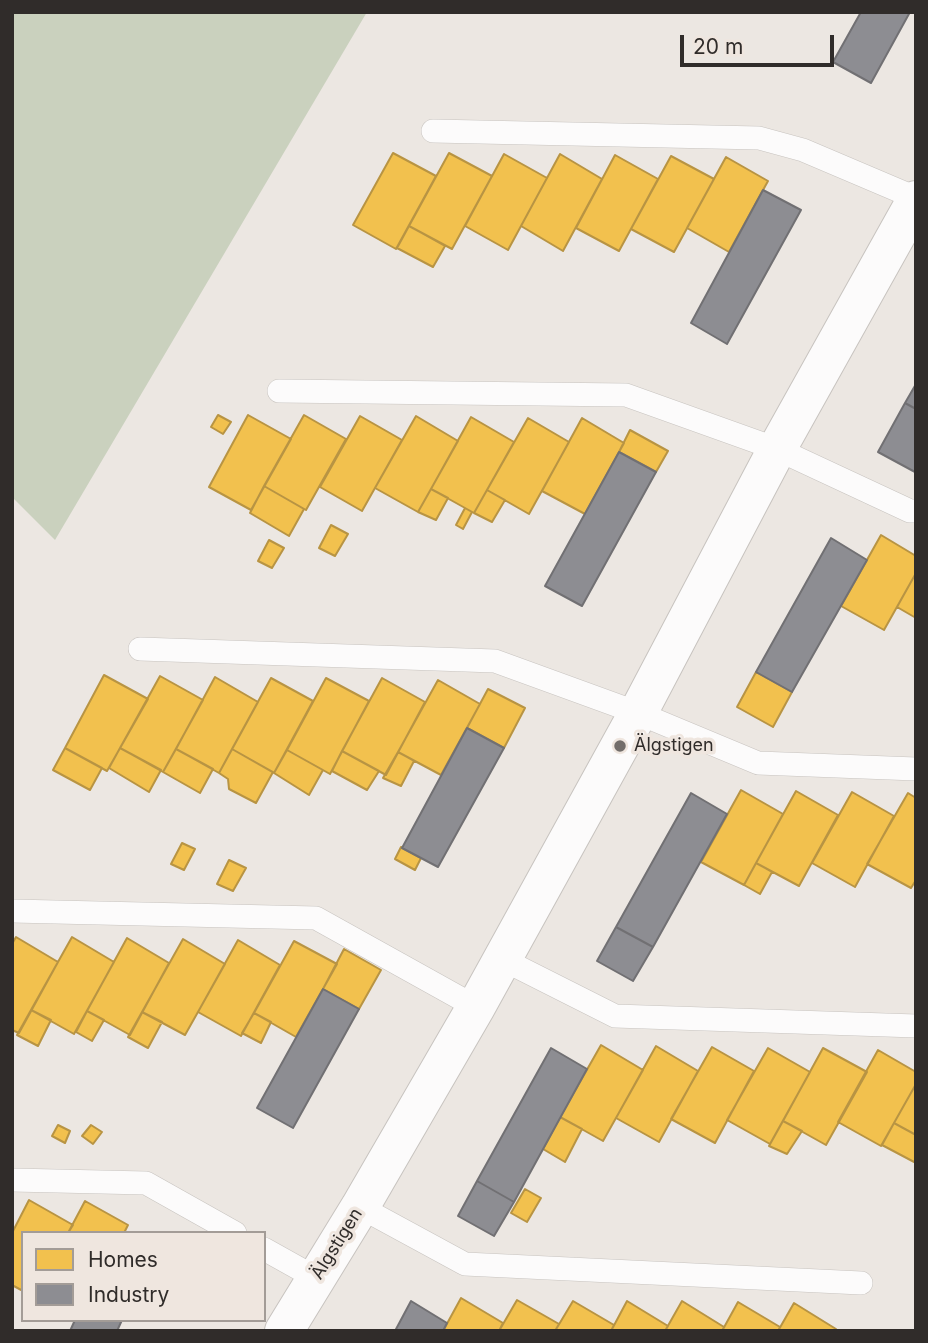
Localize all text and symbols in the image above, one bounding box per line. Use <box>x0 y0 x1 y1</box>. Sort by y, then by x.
scale bar <box>683 21 837 65</box>
text: 20 m <box>693 34 743 59</box>
place label: Älgstigen <box>634 735 714 757</box>
marker: Älgstigen <box>612 738 628 754</box>
street label: Älgstigen <box>307 1204 367 1284</box>
legend <box>21 1231 266 1322</box>
text: Homes <box>88 1247 158 1272</box>
text: Industry <box>88 1282 169 1307</box>

